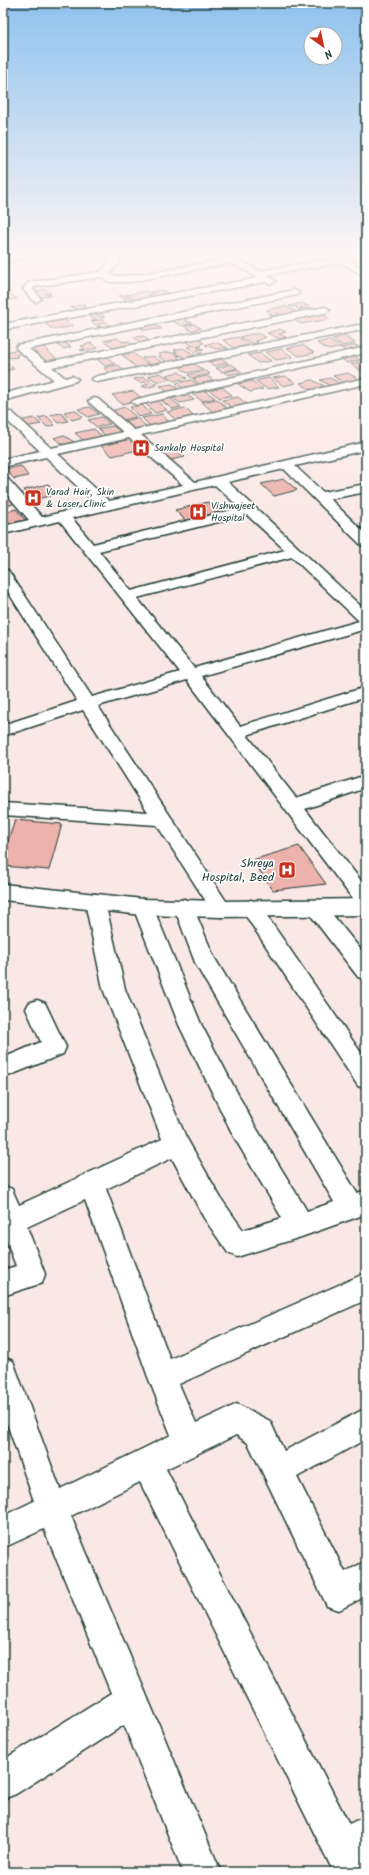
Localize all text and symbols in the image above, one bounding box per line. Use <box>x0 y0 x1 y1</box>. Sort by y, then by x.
north arrow <box>303 26 343 66</box>
text: N <box>320 44 336 63</box>
hospital icon: Sankalp Hospital <box>131 438 151 458</box>
place label: Sankalp Hospital <box>154 440 224 456</box>
place label: Varad Hair, Skin & Laser Clinic <box>46 484 114 512</box>
hospital icon: Varad Hair, Skin & Laser Clinic <box>23 488 43 508</box>
place label: Vishwajeet Hospital <box>211 498 255 526</box>
hospital icon: Vishwajeet Hospital <box>188 502 208 522</box>
place label: Shreya Hospital, Beed <box>202 854 275 887</box>
hospital icon: Shreya Hospital, Beed <box>277 860 297 880</box>

